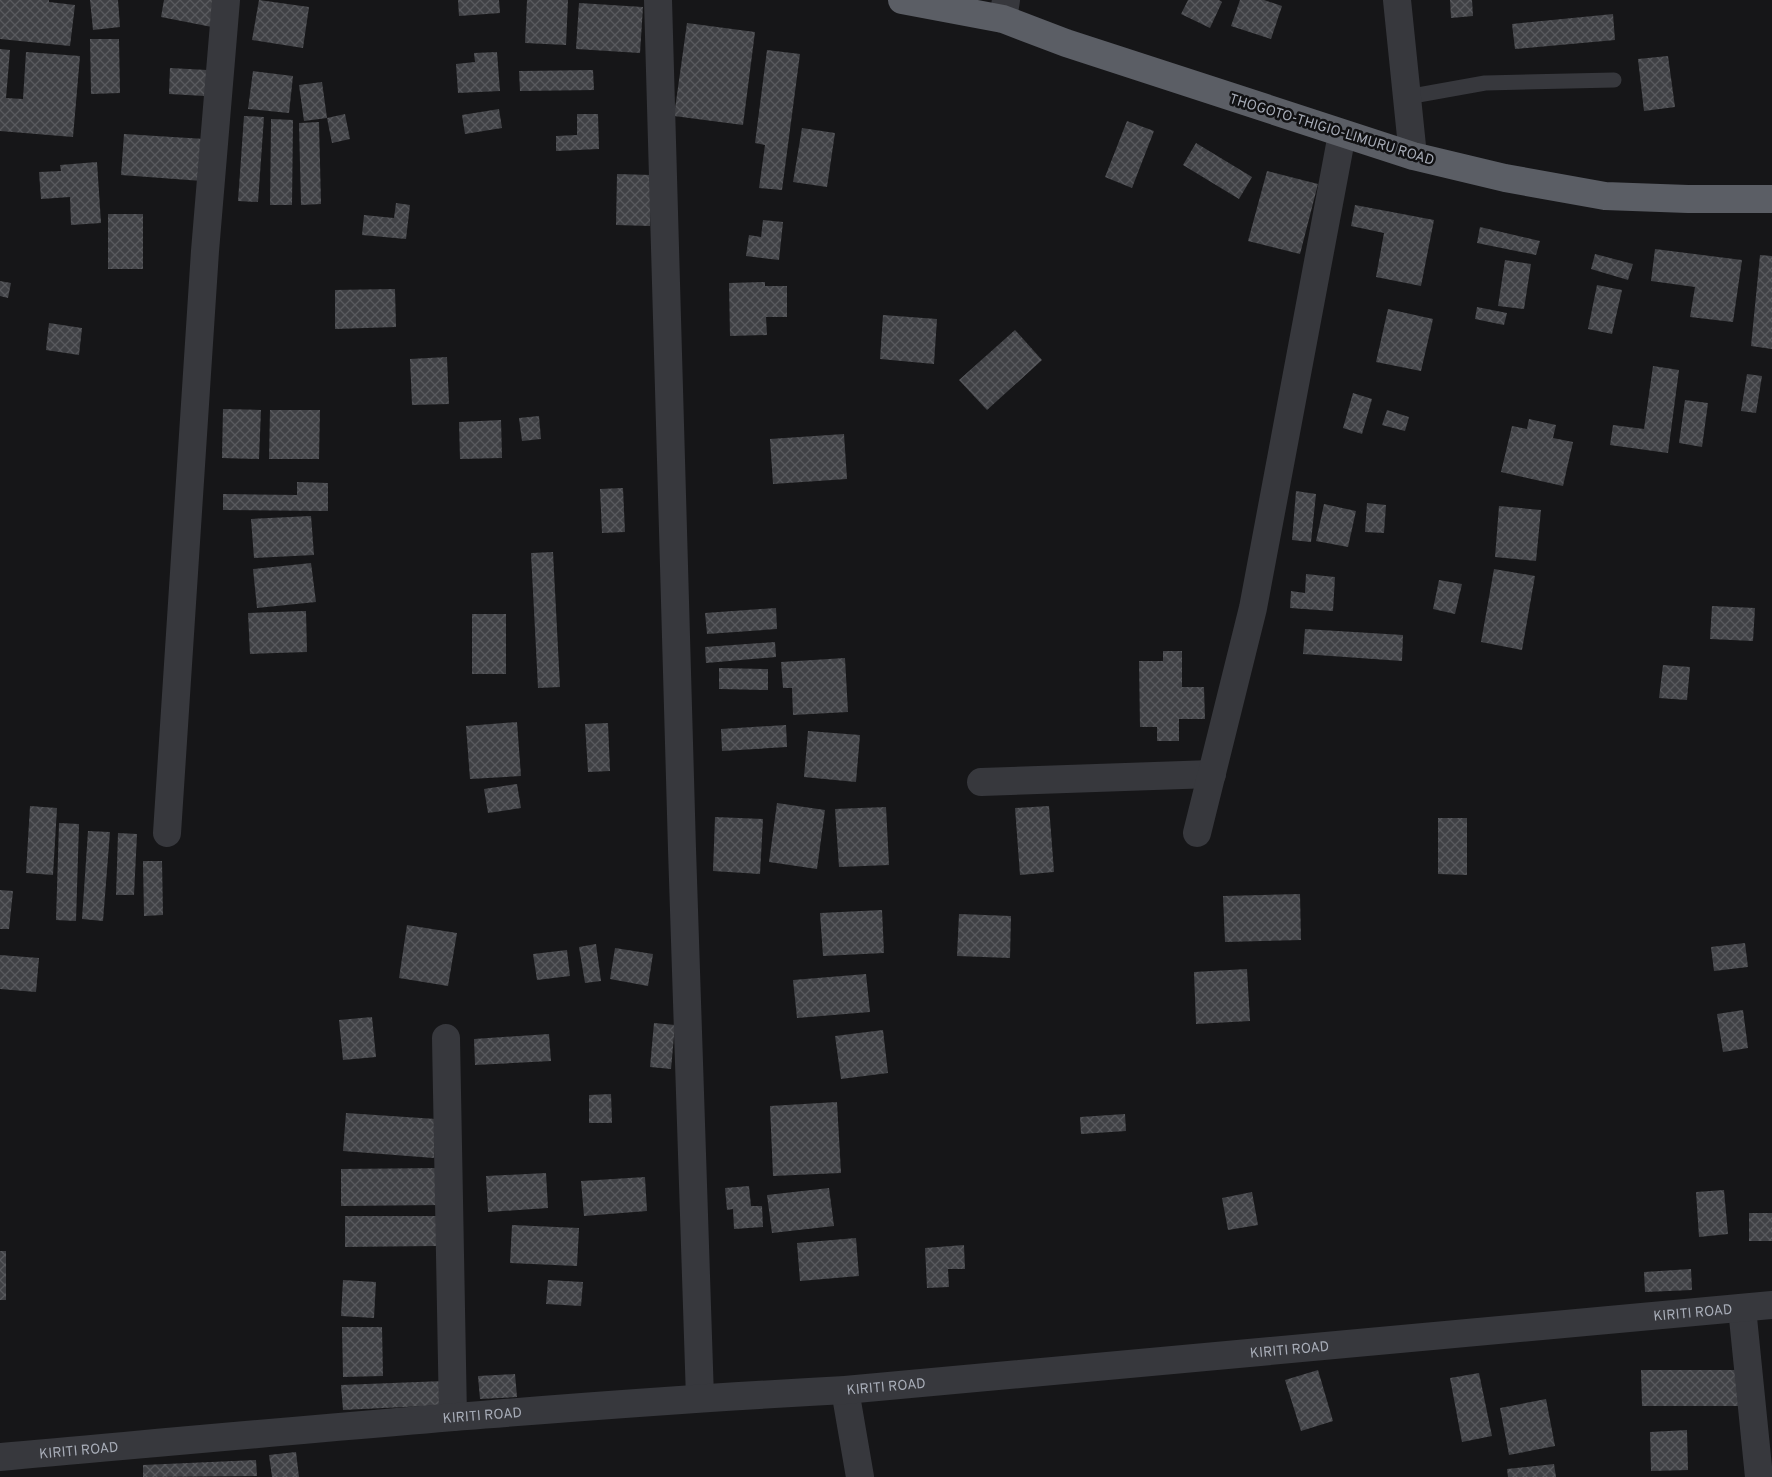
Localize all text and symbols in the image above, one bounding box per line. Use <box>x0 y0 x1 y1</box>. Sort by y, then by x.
street label: THOGOTO-THIGIO-LIMURU ROAD <box>1227 91 1436 170</box>
street label: KIRITI ROAD <box>1653 1302 1733 1326</box>
street label: KIRITI ROAD <box>1249 1339 1330 1363</box>
street label: KIRITI ROAD <box>846 1376 927 1400</box>
street label: KIRITI ROAD <box>442 1405 523 1428</box>
street label: KIRITI ROAD <box>39 1439 119 1463</box>

